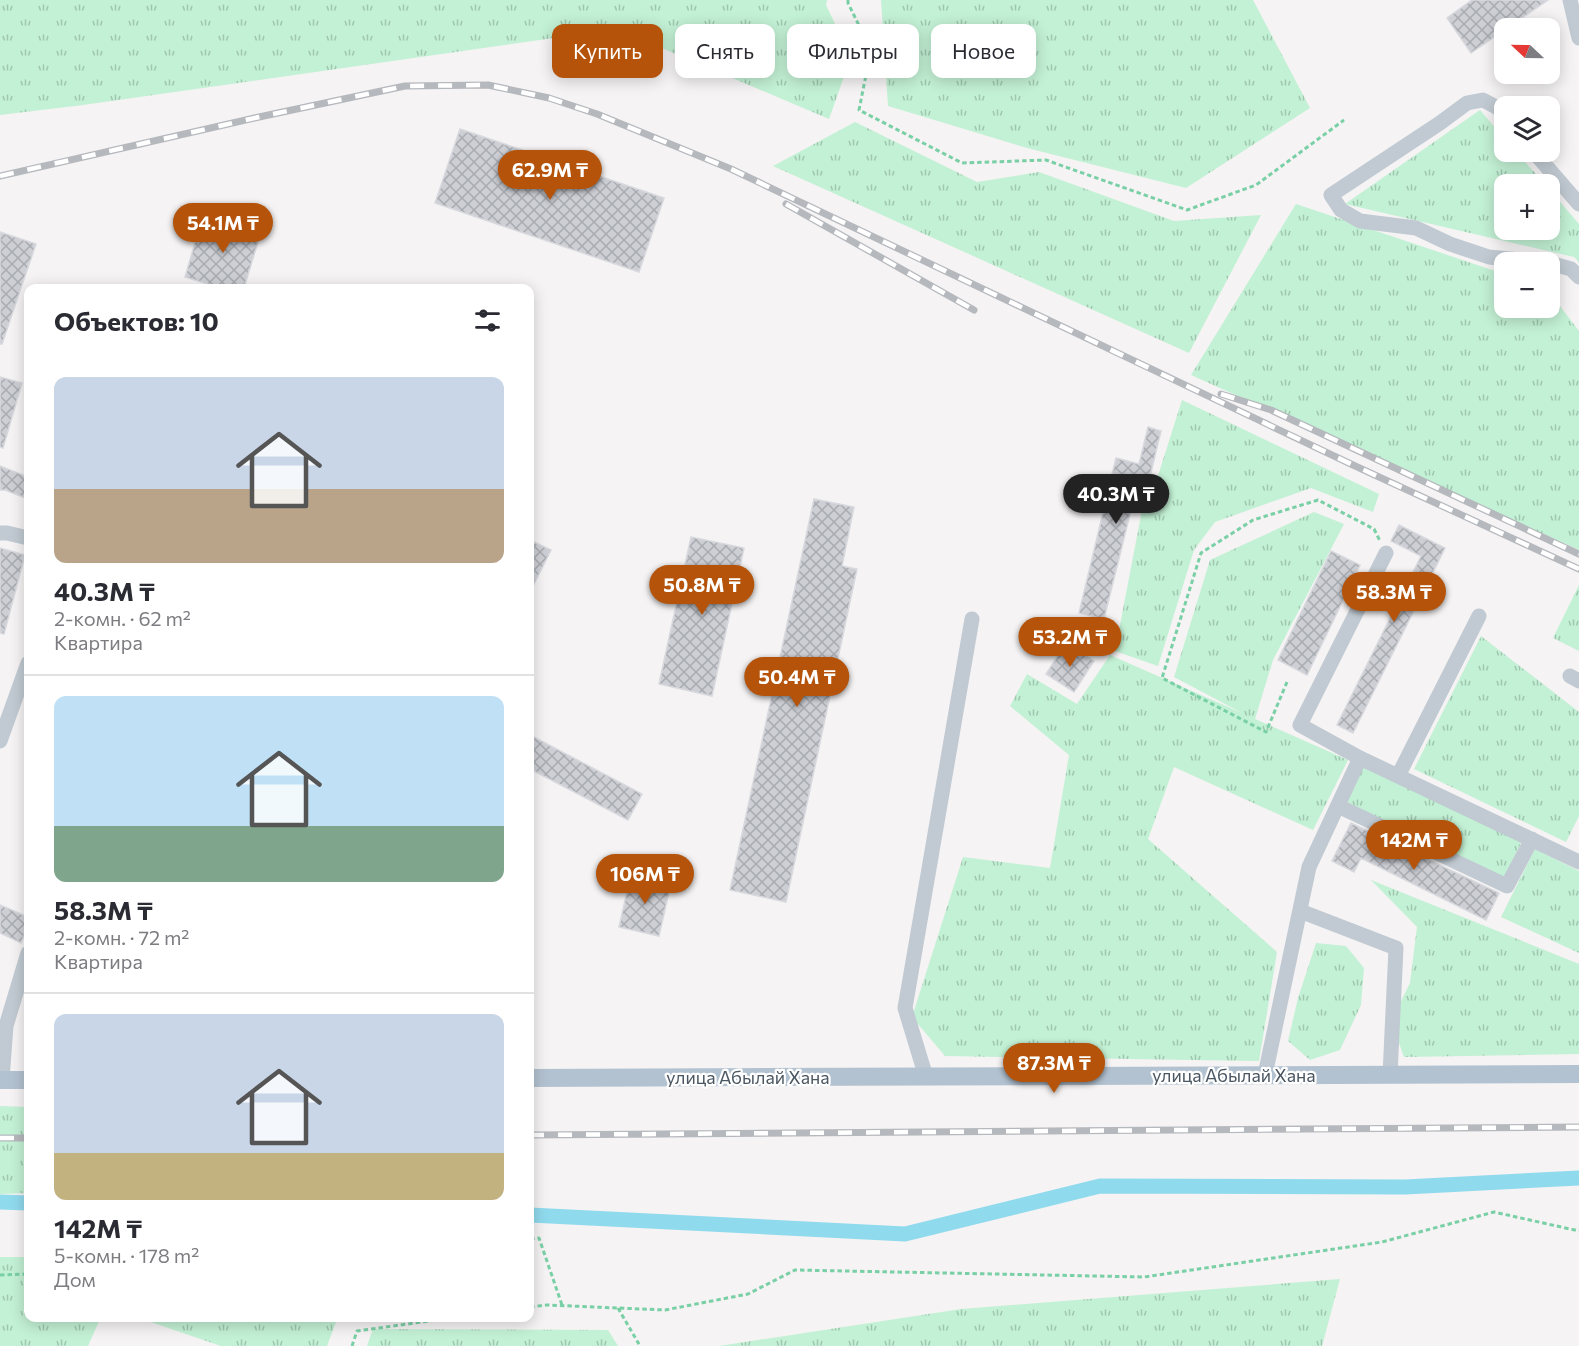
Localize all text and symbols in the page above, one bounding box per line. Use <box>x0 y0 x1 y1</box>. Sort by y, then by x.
north arrow <box>1494 18 1560 84</box>
map controls <box>1494 18 1560 318</box>
chip: Купить <box>552 24 663 78</box>
chip: Снять <box>675 24 775 78</box>
chip: Фильтры <box>787 24 919 78</box>
chip: Новое <box>931 24 1036 78</box>
button: layers <box>1494 96 1560 162</box>
pin: 62.9M ₸ <box>495 150 605 201</box>
text: 62.9M ₸ <box>512 157 588 181</box>
button: + <box>1494 174 1560 240</box>
pin: 54.1M ₸ <box>168 203 278 254</box>
text: 54.1M ₸ <box>187 210 259 234</box>
button: − <box>1494 252 1560 318</box>
icon: filters <box>471 304 504 337</box>
text: Объектов: 10 <box>54 305 219 336</box>
icon: home <box>225 416 333 524</box>
pin: 40.3M ₸ <box>1061 474 1171 525</box>
text: 40.3M ₸ <box>1077 481 1155 505</box>
pin: 50.8M ₸ <box>647 565 757 616</box>
text: 50.8M ₸ <box>663 572 741 596</box>
pin: 58.3M ₸ <box>1339 572 1449 623</box>
text: 40.3M ₸ <box>54 575 155 606</box>
text: 58.3M ₸ <box>1356 579 1432 603</box>
text: 2-комн. · 62 m² <box>54 606 191 630</box>
pin: 53.2M ₸ <box>1015 617 1125 668</box>
text: 53.2M ₸ <box>1032 624 1108 648</box>
text: Квартира <box>54 630 143 654</box>
pin: 50.4M ₸ <box>742 657 852 708</box>
text: 50.4M ₸ <box>758 664 836 688</box>
icon: home <box>225 735 333 843</box>
pin: 142M ₸ <box>1365 820 1463 871</box>
text: 142M ₸ <box>1380 827 1448 851</box>
pin: 106M ₸ <box>596 854 694 905</box>
text: 106M ₸ <box>610 861 680 885</box>
text: 58.3M ₸ <box>54 894 153 925</box>
text: 2-комн. · 72 m² <box>54 925 189 949</box>
text: Квартира <box>54 949 143 973</box>
pin: 87.3M ₸ <box>999 1043 1109 1094</box>
text: 87.3M ₸ <box>1017 1050 1091 1074</box>
icon: home <box>225 1053 333 1161</box>
street label: улица Абылай Хана <box>1152 1064 1316 1086</box>
street label: улица Абылай Хана <box>666 1066 830 1088</box>
text: 142M ₸ <box>54 1212 142 1243</box>
text: 5-комн. · 178 m² <box>54 1243 199 1267</box>
text: Дом <box>54 1267 96 1291</box>

